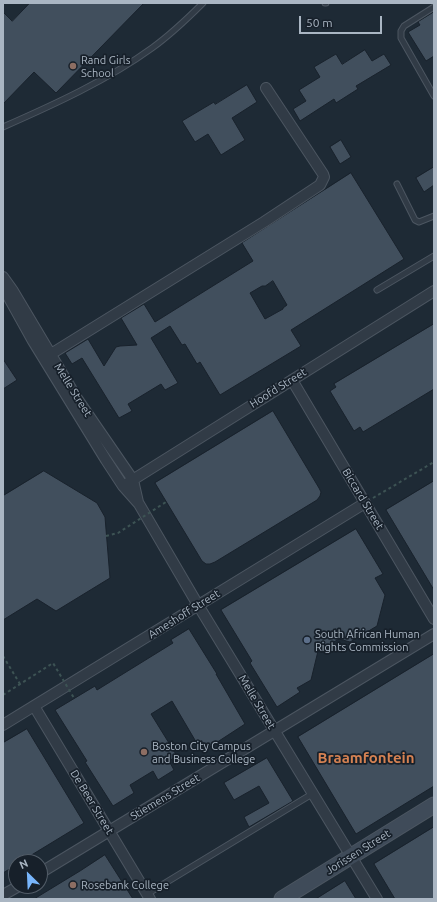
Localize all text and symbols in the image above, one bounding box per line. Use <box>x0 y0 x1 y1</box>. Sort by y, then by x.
scale bar <box>301 8 384 34</box>
text: 50 m <box>306 16 333 29</box>
place label: Rand Girls School <box>81 53 131 79</box>
marker: Rand Girls School <box>68 61 78 71</box>
street label: Melle Street <box>51 361 95 419</box>
street label: Hoofd Street <box>247 365 309 411</box>
street label: Biccard Street <box>339 466 387 532</box>
street label: Ameshoff Street <box>146 587 222 641</box>
place label: South African Human Rights Commission <box>315 627 420 653</box>
marker: South African Human Rights Commission <box>302 635 312 645</box>
street label: Melle Street <box>236 673 278 731</box>
place label: Boston City Campus and Business College <box>152 739 255 765</box>
marker: Boston City Campus and Business College <box>139 747 149 757</box>
district label: Braamfontein <box>318 749 414 767</box>
street label: De Beer Street <box>68 767 116 837</box>
street label: Stiemens Street <box>128 771 202 823</box>
street label: Jorissen Street <box>323 827 393 877</box>
north arrow <box>8 854 48 894</box>
text: N <box>17 857 30 871</box>
place label: Rosebank College <box>81 878 169 892</box>
marker: Rosebank College <box>68 880 78 890</box>

